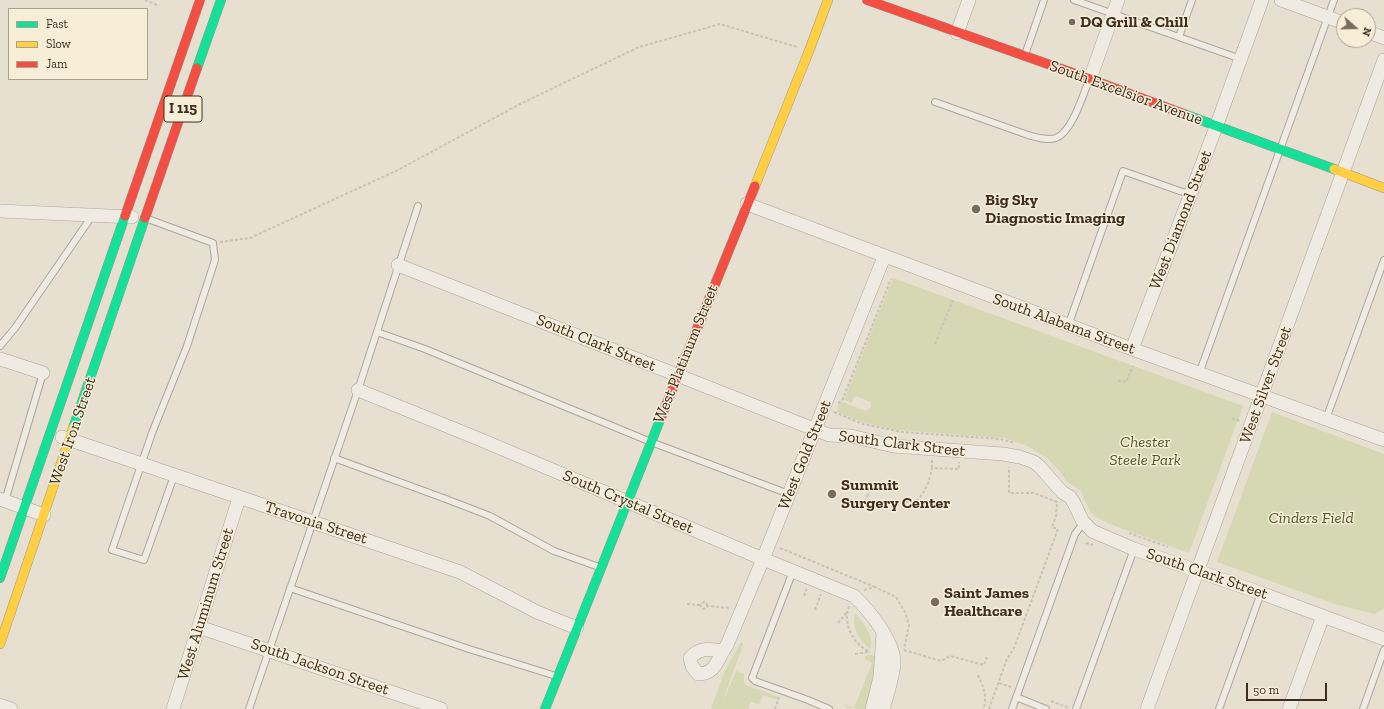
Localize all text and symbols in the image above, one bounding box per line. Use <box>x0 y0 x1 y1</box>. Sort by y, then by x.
legend <box>8 8 148 80</box>
north arrow <box>1336 8 1376 48</box>
place label: DQ Grill & Chill <box>1080 12 1188 32</box>
text: Fast <box>46 17 68 31</box>
marker: DQ Grill & Chill <box>1067 17 1077 27</box>
text: N <box>1359 26 1374 38</box>
text: Slow <box>46 37 71 51</box>
street label: South Excelsior Avenue <box>1047 56 1205 130</box>
text: Jam <box>46 57 67 71</box>
road number: I 115 <box>164 96 202 122</box>
street label: West Diamond Street <box>1146 148 1216 292</box>
place label: Big Sky Diagnostic Imaging <box>985 190 1125 228</box>
marker: Big Sky Diagnostic Imaging <box>970 203 982 215</box>
street label: West Platinum Street <box>649 282 723 426</box>
street label: South Alabama Street <box>990 289 1138 359</box>
street label: South Clark Street <box>533 310 659 376</box>
street label: West Silver Street <box>1236 324 1296 446</box>
street label: West Iron Street <box>45 374 101 488</box>
street label: West Gold Street <box>774 397 836 513</box>
street label: South Clark Street <box>838 427 966 461</box>
park label: Chester Steele Park <box>1109 432 1181 470</box>
street label: South Crystal Street <box>560 466 696 538</box>
place label: Summit Surgery Center <box>841 475 950 513</box>
marker: Summit Surgery Center <box>826 488 838 500</box>
street label: Travonia Street <box>262 497 370 549</box>
park label: Cinders Field <box>1268 508 1354 528</box>
street label: West Aluminum Street <box>174 526 238 682</box>
street label: South Clark Street <box>1144 544 1270 604</box>
place label: Saint James Healthcare <box>944 583 1029 621</box>
marker: Saint James Healthcare <box>929 596 941 608</box>
street label: South Jackson Street <box>248 634 392 700</box>
scale bar <box>1248 675 1329 701</box>
text: 50 m <box>1253 683 1279 697</box>

